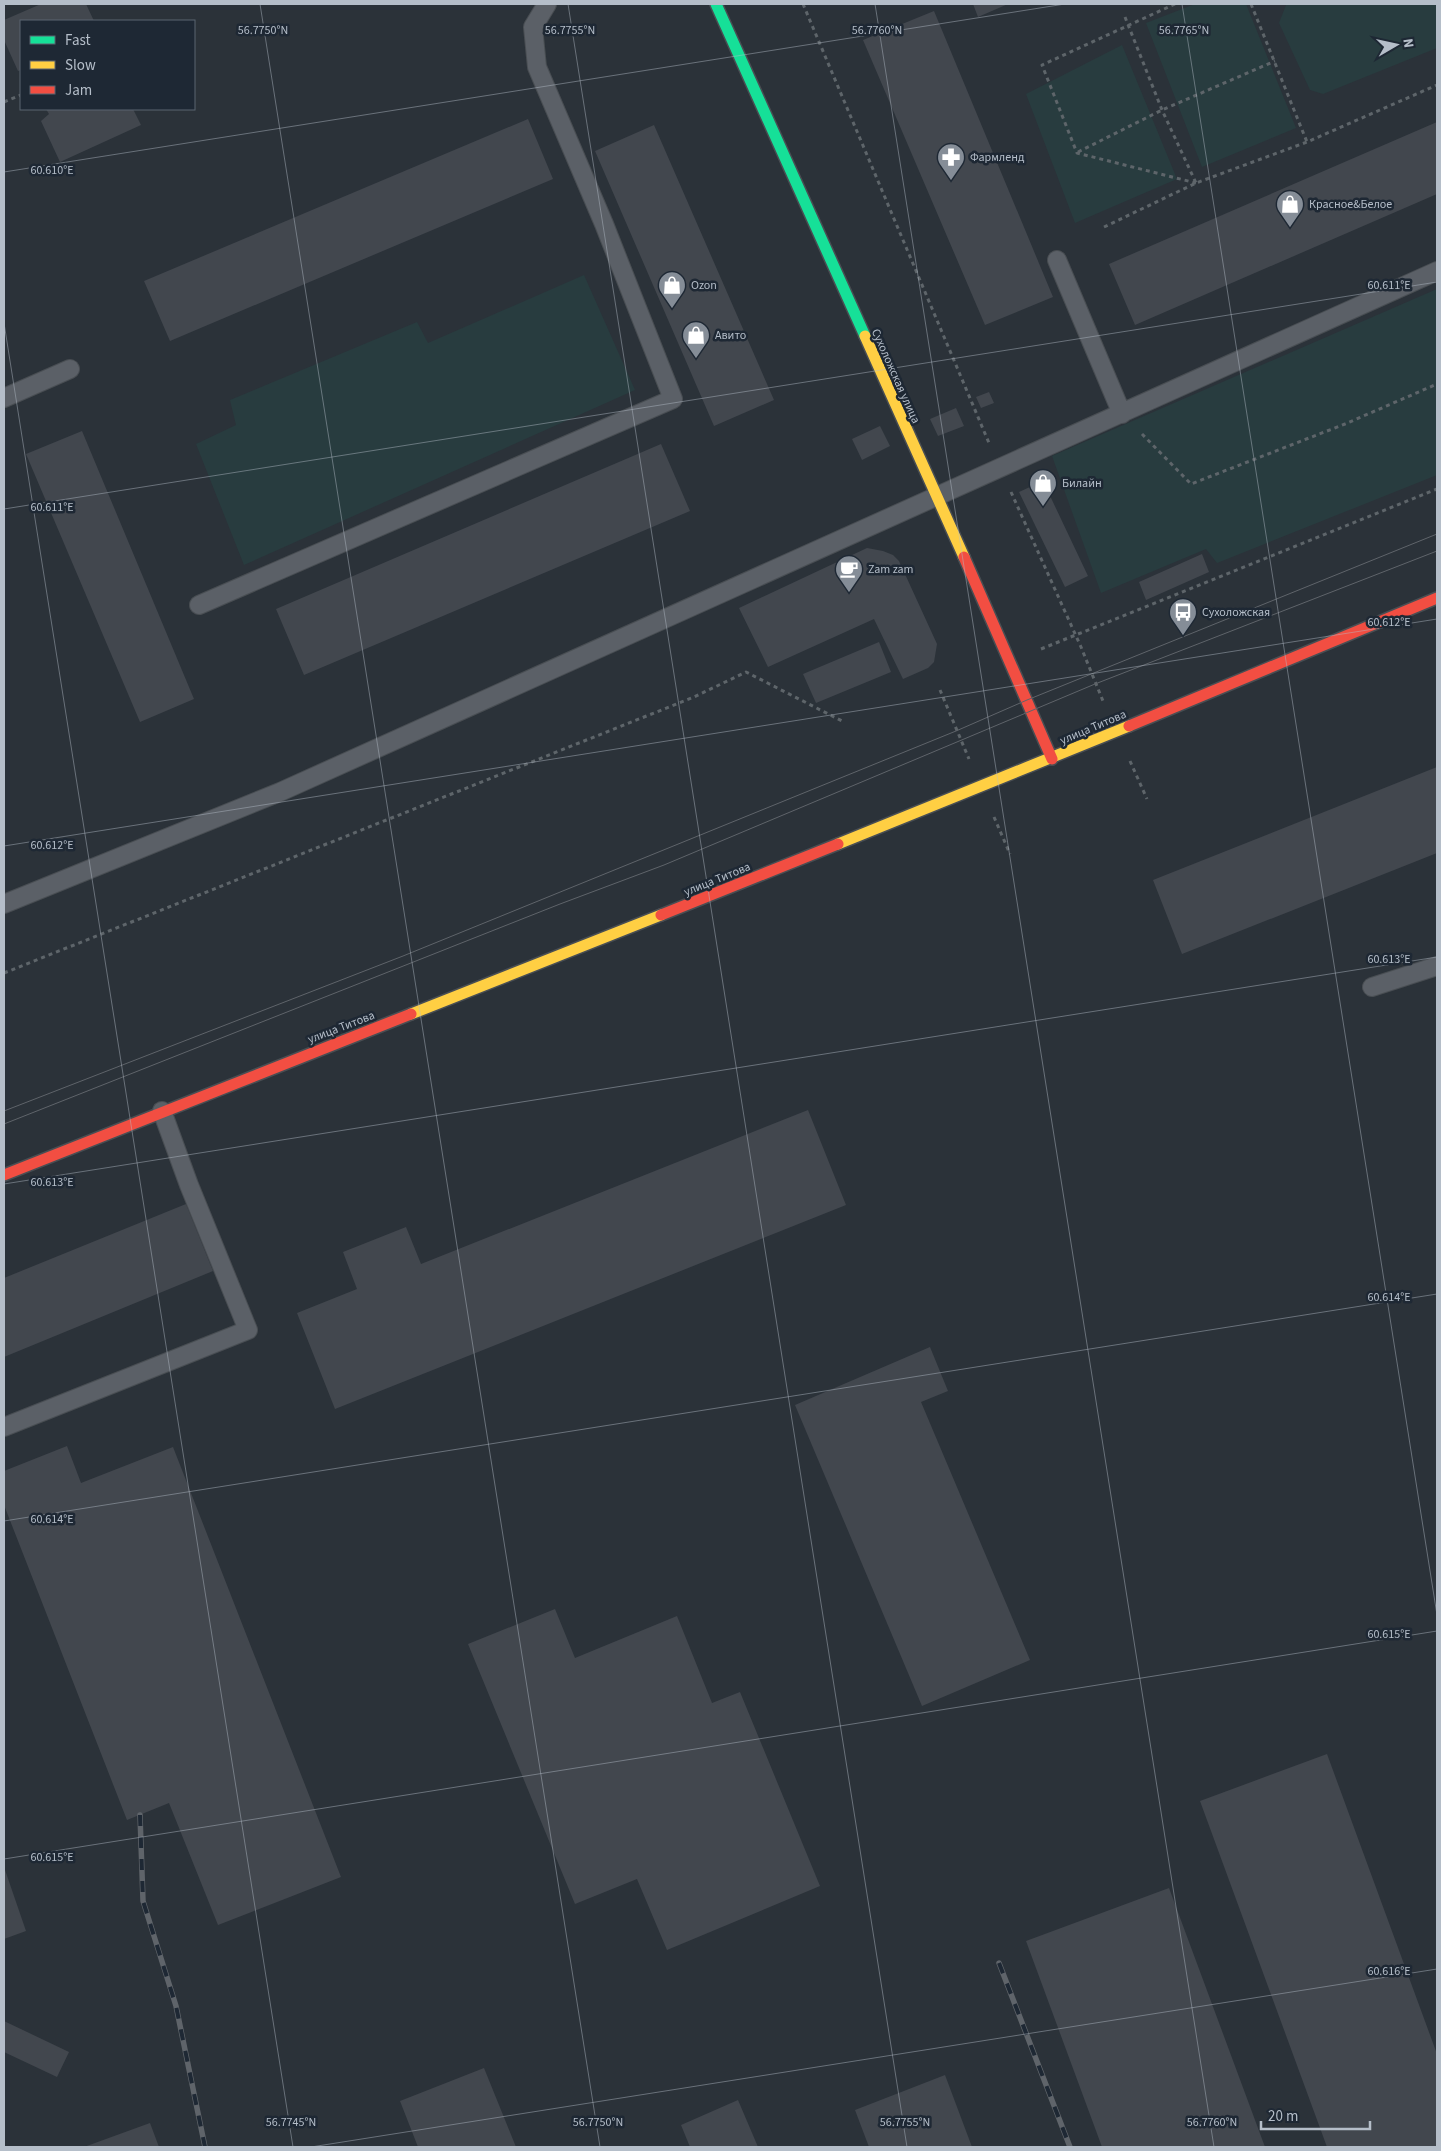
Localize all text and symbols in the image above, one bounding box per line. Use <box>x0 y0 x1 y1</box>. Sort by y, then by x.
legend <box>20 20 195 110</box>
north arrow <box>1371 20 1421 70</box>
text: 56.7750°N <box>238 22 288 39</box>
text: 56.7755°N <box>545 22 595 39</box>
text: 56.7760°N <box>852 22 902 39</box>
text: 56.7765°N <box>1159 22 1209 39</box>
text: Fast <box>65 30 91 51</box>
text: N <box>1397 37 1418 49</box>
text: Slow <box>65 55 96 76</box>
text: Jam <box>65 80 92 101</box>
pharmacy icon: Фармленд <box>936 142 966 181</box>
place label: Фармленд <box>970 149 1025 166</box>
text: 60.610°E <box>30 162 74 179</box>
shop icon: Красное&Белое <box>1275 189 1305 228</box>
place label: Красное&Белое <box>1309 196 1392 213</box>
shop icon: Ozon <box>657 270 687 309</box>
place label: Ozon <box>691 277 717 294</box>
text: 60.611°E <box>1367 277 1411 294</box>
shop icon: Авито <box>681 320 711 359</box>
street label: Сухоложская улица <box>867 326 924 426</box>
place label: Авито <box>715 327 746 344</box>
shop icon: Билайн <box>1028 468 1058 507</box>
place label: Билайн <box>1062 475 1102 492</box>
text: 60.611°E <box>30 499 74 516</box>
cafe icon: Zam zam <box>834 554 864 593</box>
place label: Zam zam <box>868 561 914 578</box>
bus stop icon: Сухоложская <box>1168 597 1198 636</box>
place label: Сухоложская <box>1202 604 1270 621</box>
text: 60.612°E <box>1367 614 1411 631</box>
street label: улица Титова <box>1057 706 1129 749</box>
text: 60.612°E <box>30 837 74 854</box>
street label: улица Титова <box>681 858 753 901</box>
text: 60.613°E <box>1367 951 1411 968</box>
street label: улица Титова <box>305 1007 377 1048</box>
text: 60.613°E <box>30 1174 74 1191</box>
text: 60.614°E <box>1367 1289 1411 1306</box>
text: 60.614°E <box>30 1511 74 1528</box>
text: 60.615°E <box>1367 1626 1411 1643</box>
text: 60.615°E <box>30 1849 74 1866</box>
text: 60.616°E <box>1367 1963 1411 1980</box>
scale bar <box>1261 2098 1370 2130</box>
text: 20 m <box>1268 2106 1298 2127</box>
text: 56.7745°N <box>266 2114 316 2131</box>
text: 56.7750°N <box>573 2114 623 2131</box>
text: 56.7755°N <box>880 2114 930 2131</box>
text: 56.7760°N <box>1187 2114 1237 2131</box>

